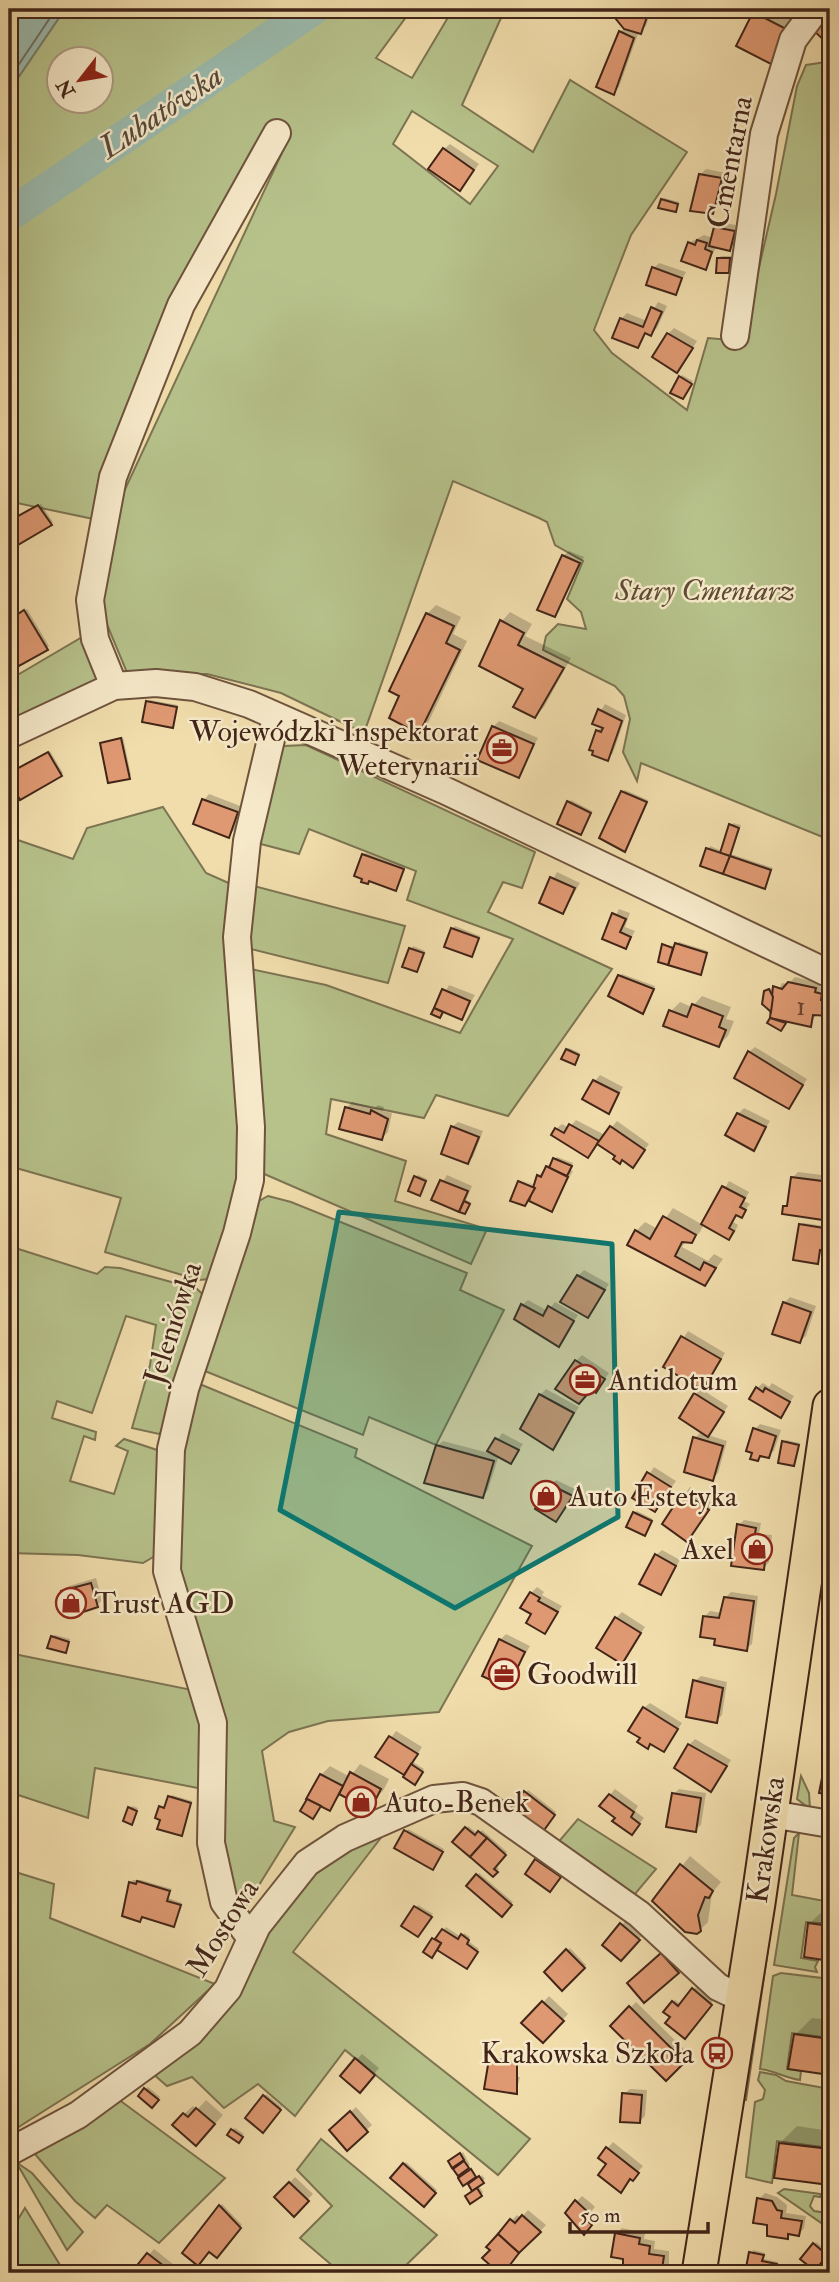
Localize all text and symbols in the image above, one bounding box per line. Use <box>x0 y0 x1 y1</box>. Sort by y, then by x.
north arrow <box>46 46 116 116</box>
water label: Lubatówka <box>90 56 230 169</box>
text: N <box>51 74 81 103</box>
street label: Cmentarna <box>699 92 761 231</box>
park label: Stary Cmentarz <box>614 572 795 609</box>
place label: Wojewódzki Inspektorat Weterynarii <box>189 713 479 784</box>
office icon: Wojewódzki Inspektorat Weterynarii <box>485 731 519 765</box>
house number: 1 <box>796 991 806 1023</box>
street label: Jeleniówka <box>136 1256 210 1390</box>
place label: Antidotum <box>607 1362 738 1399</box>
office icon: Antidotum <box>568 1363 602 1397</box>
place label: Auto Estetyka <box>568 1478 738 1515</box>
shop icon: Auto Estetyka <box>529 1479 563 1513</box>
place label: Axel <box>681 1531 734 1568</box>
shop icon: Axel <box>740 1532 774 1566</box>
place label: Trust AGD <box>94 1585 234 1622</box>
shop icon: Trust AGD <box>54 1586 88 1620</box>
place label: Goodwill <box>527 1656 638 1693</box>
office icon: Goodwill <box>487 1657 521 1691</box>
street label: Krakowska <box>739 1774 793 1906</box>
place label: Auto-Benek <box>383 1784 530 1821</box>
shop icon: Auto-Benek <box>344 1785 378 1819</box>
street label: Mostowa <box>179 1872 268 1984</box>
place label: Krakowska Szkoła <box>481 2035 695 2072</box>
bus stop icon: Krakowska Szkoła <box>700 2036 734 2070</box>
scale bar <box>570 2191 708 2235</box>
text: 50 m <box>580 2202 621 2229</box>

